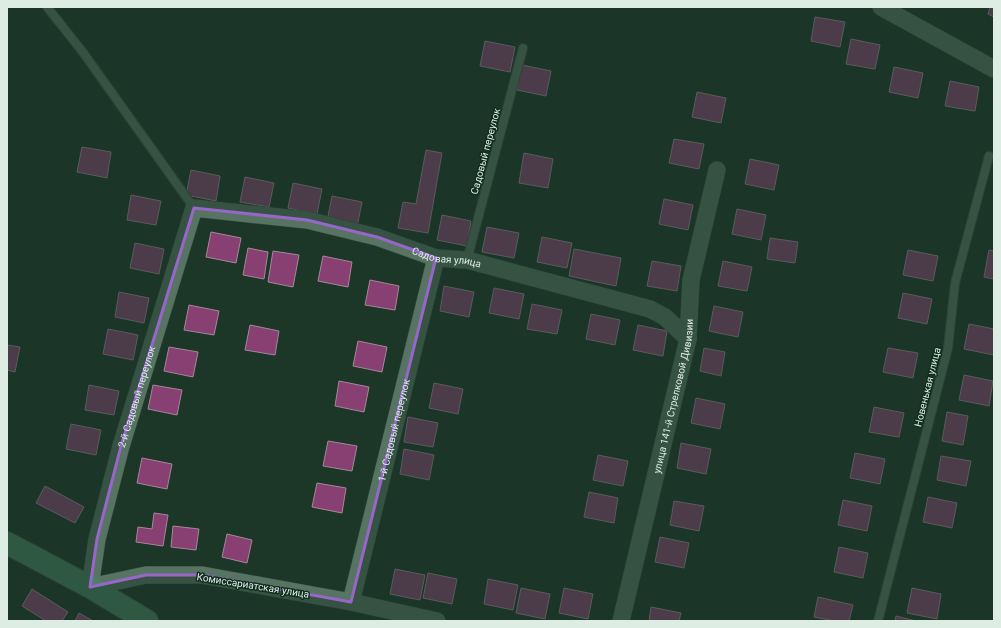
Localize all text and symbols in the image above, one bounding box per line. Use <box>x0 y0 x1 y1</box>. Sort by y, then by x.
street label: Садовый переулок <box>469 106 502 195</box>
street label: Садовая улица <box>411 245 482 270</box>
street label: улица 141-й Стрелковой Дивизии <box>651 318 695 475</box>
street label: 2-й Садовый переулок <box>116 344 158 449</box>
street label: Новенькая улица <box>912 346 943 428</box>
street label: 1-й Садовый переулок <box>376 377 412 483</box>
street label: Комиссариатская улица <box>196 571 310 600</box>

